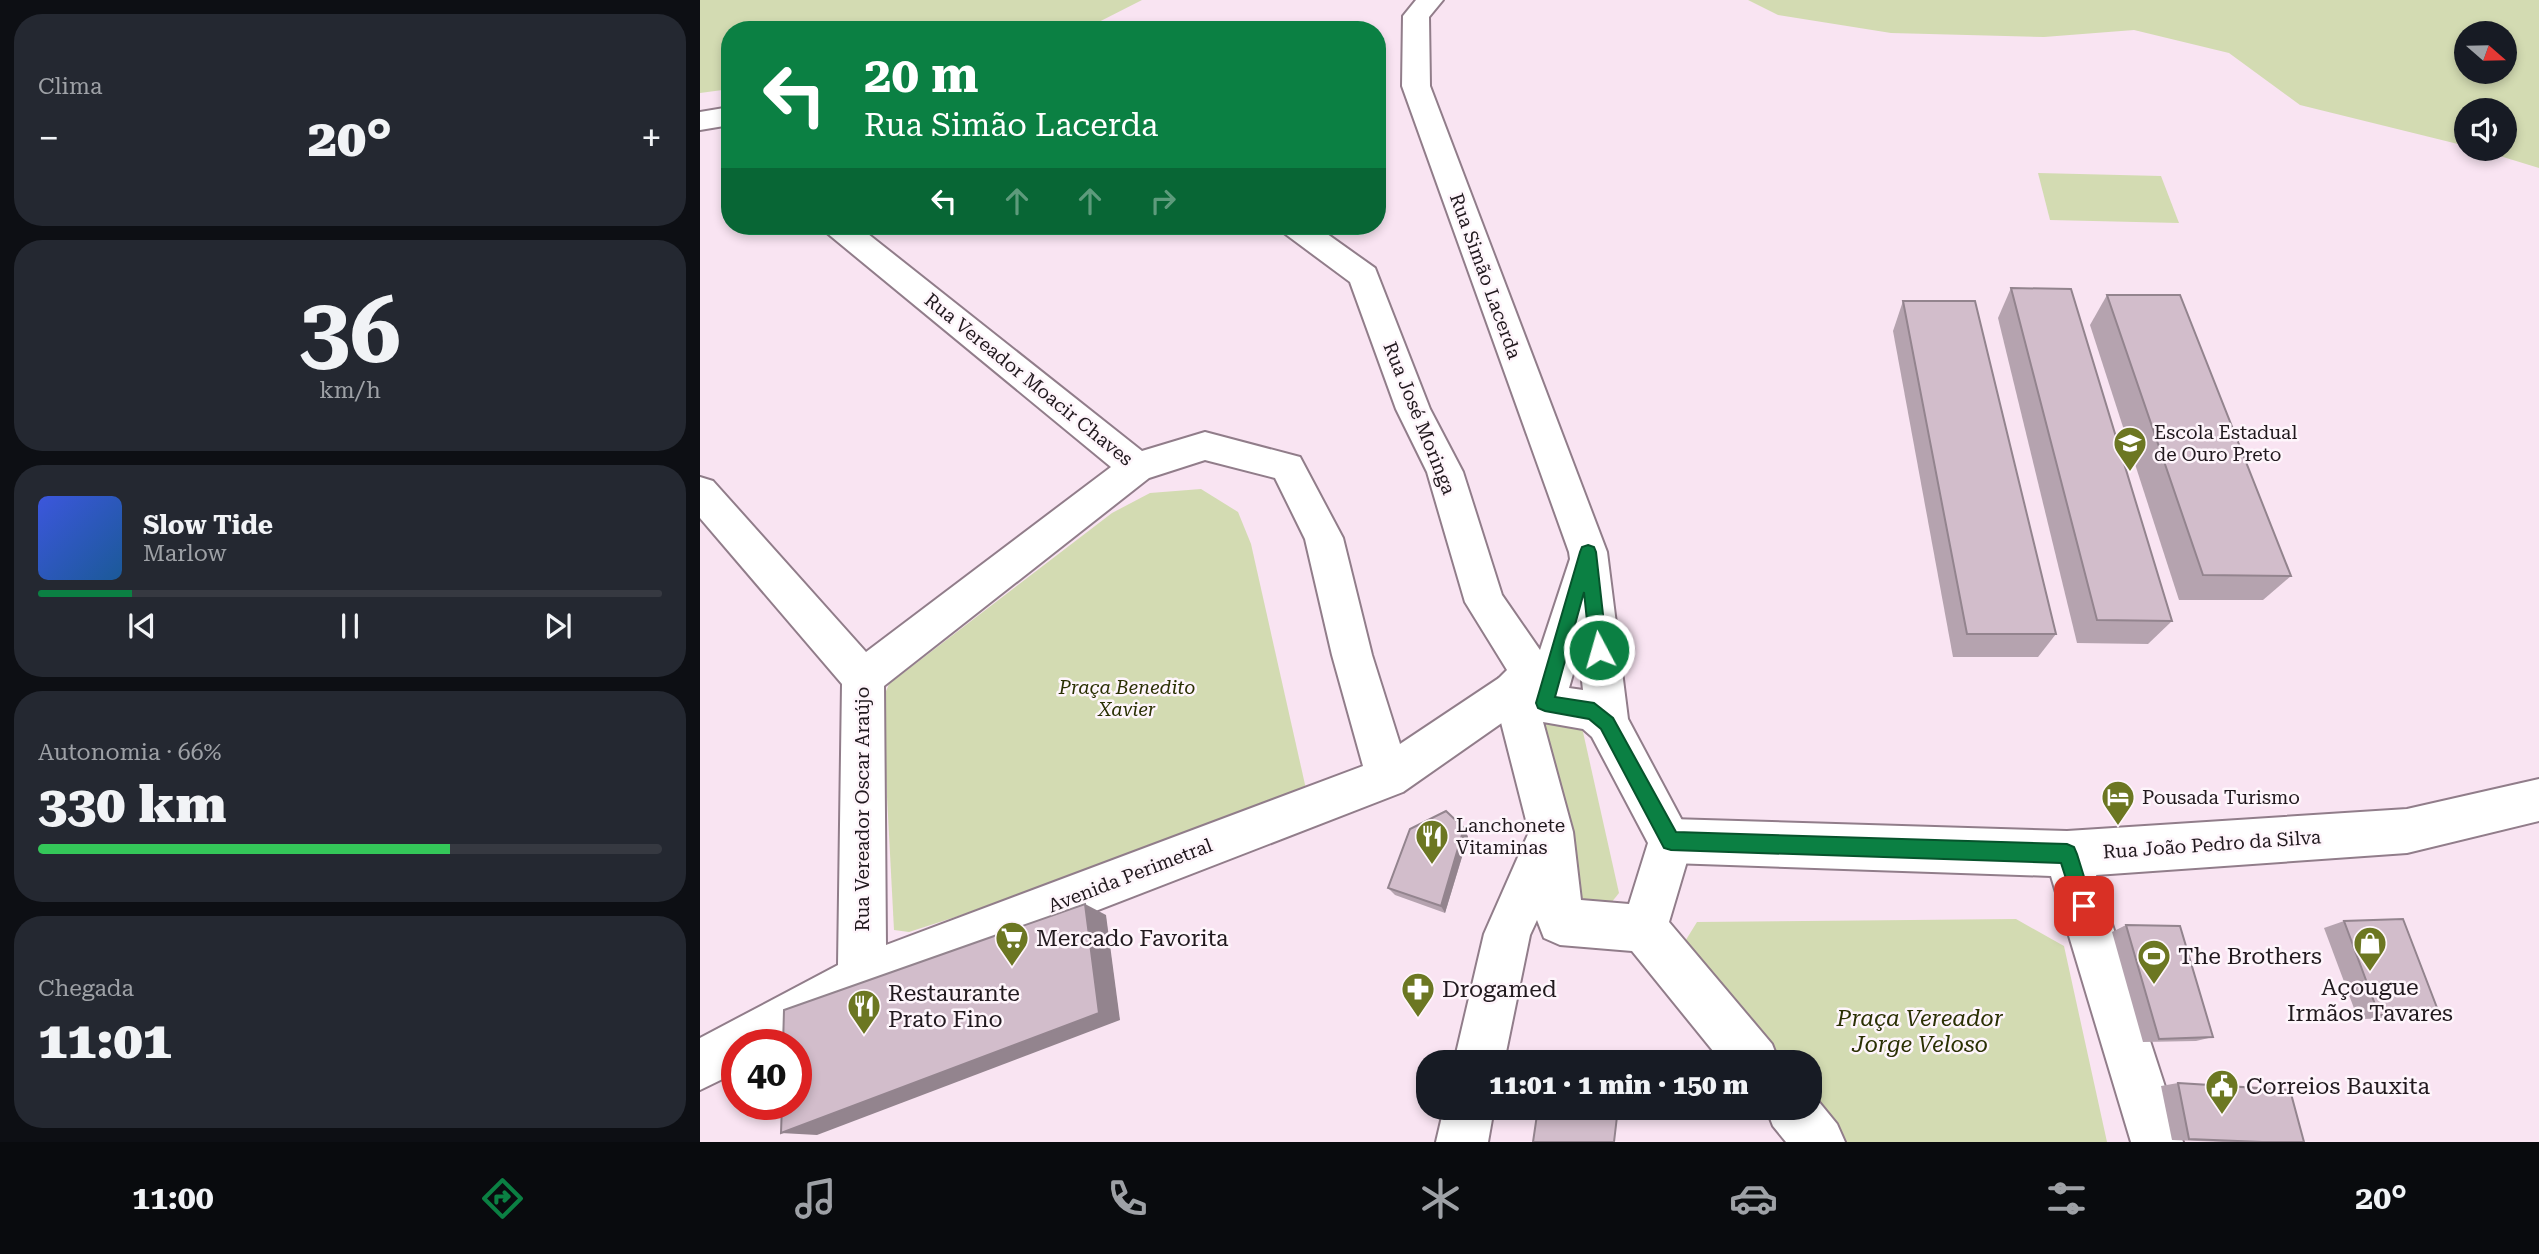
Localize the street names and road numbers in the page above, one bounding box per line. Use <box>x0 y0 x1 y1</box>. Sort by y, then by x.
street label: Rua Simão Lacerda <box>1445 190 1526 363</box>
street label: Rua Vereador Moacir Chaves <box>920 288 1138 471</box>
street label: Rua José Moringa <box>1378 339 1461 499</box>
street label: Rua Vereador Oscar Araújo <box>851 687 874 931</box>
street label: Rua João Pedro da Silva <box>2102 825 2323 864</box>
street label: Avenida Perimetral <box>1045 833 1216 917</box>

